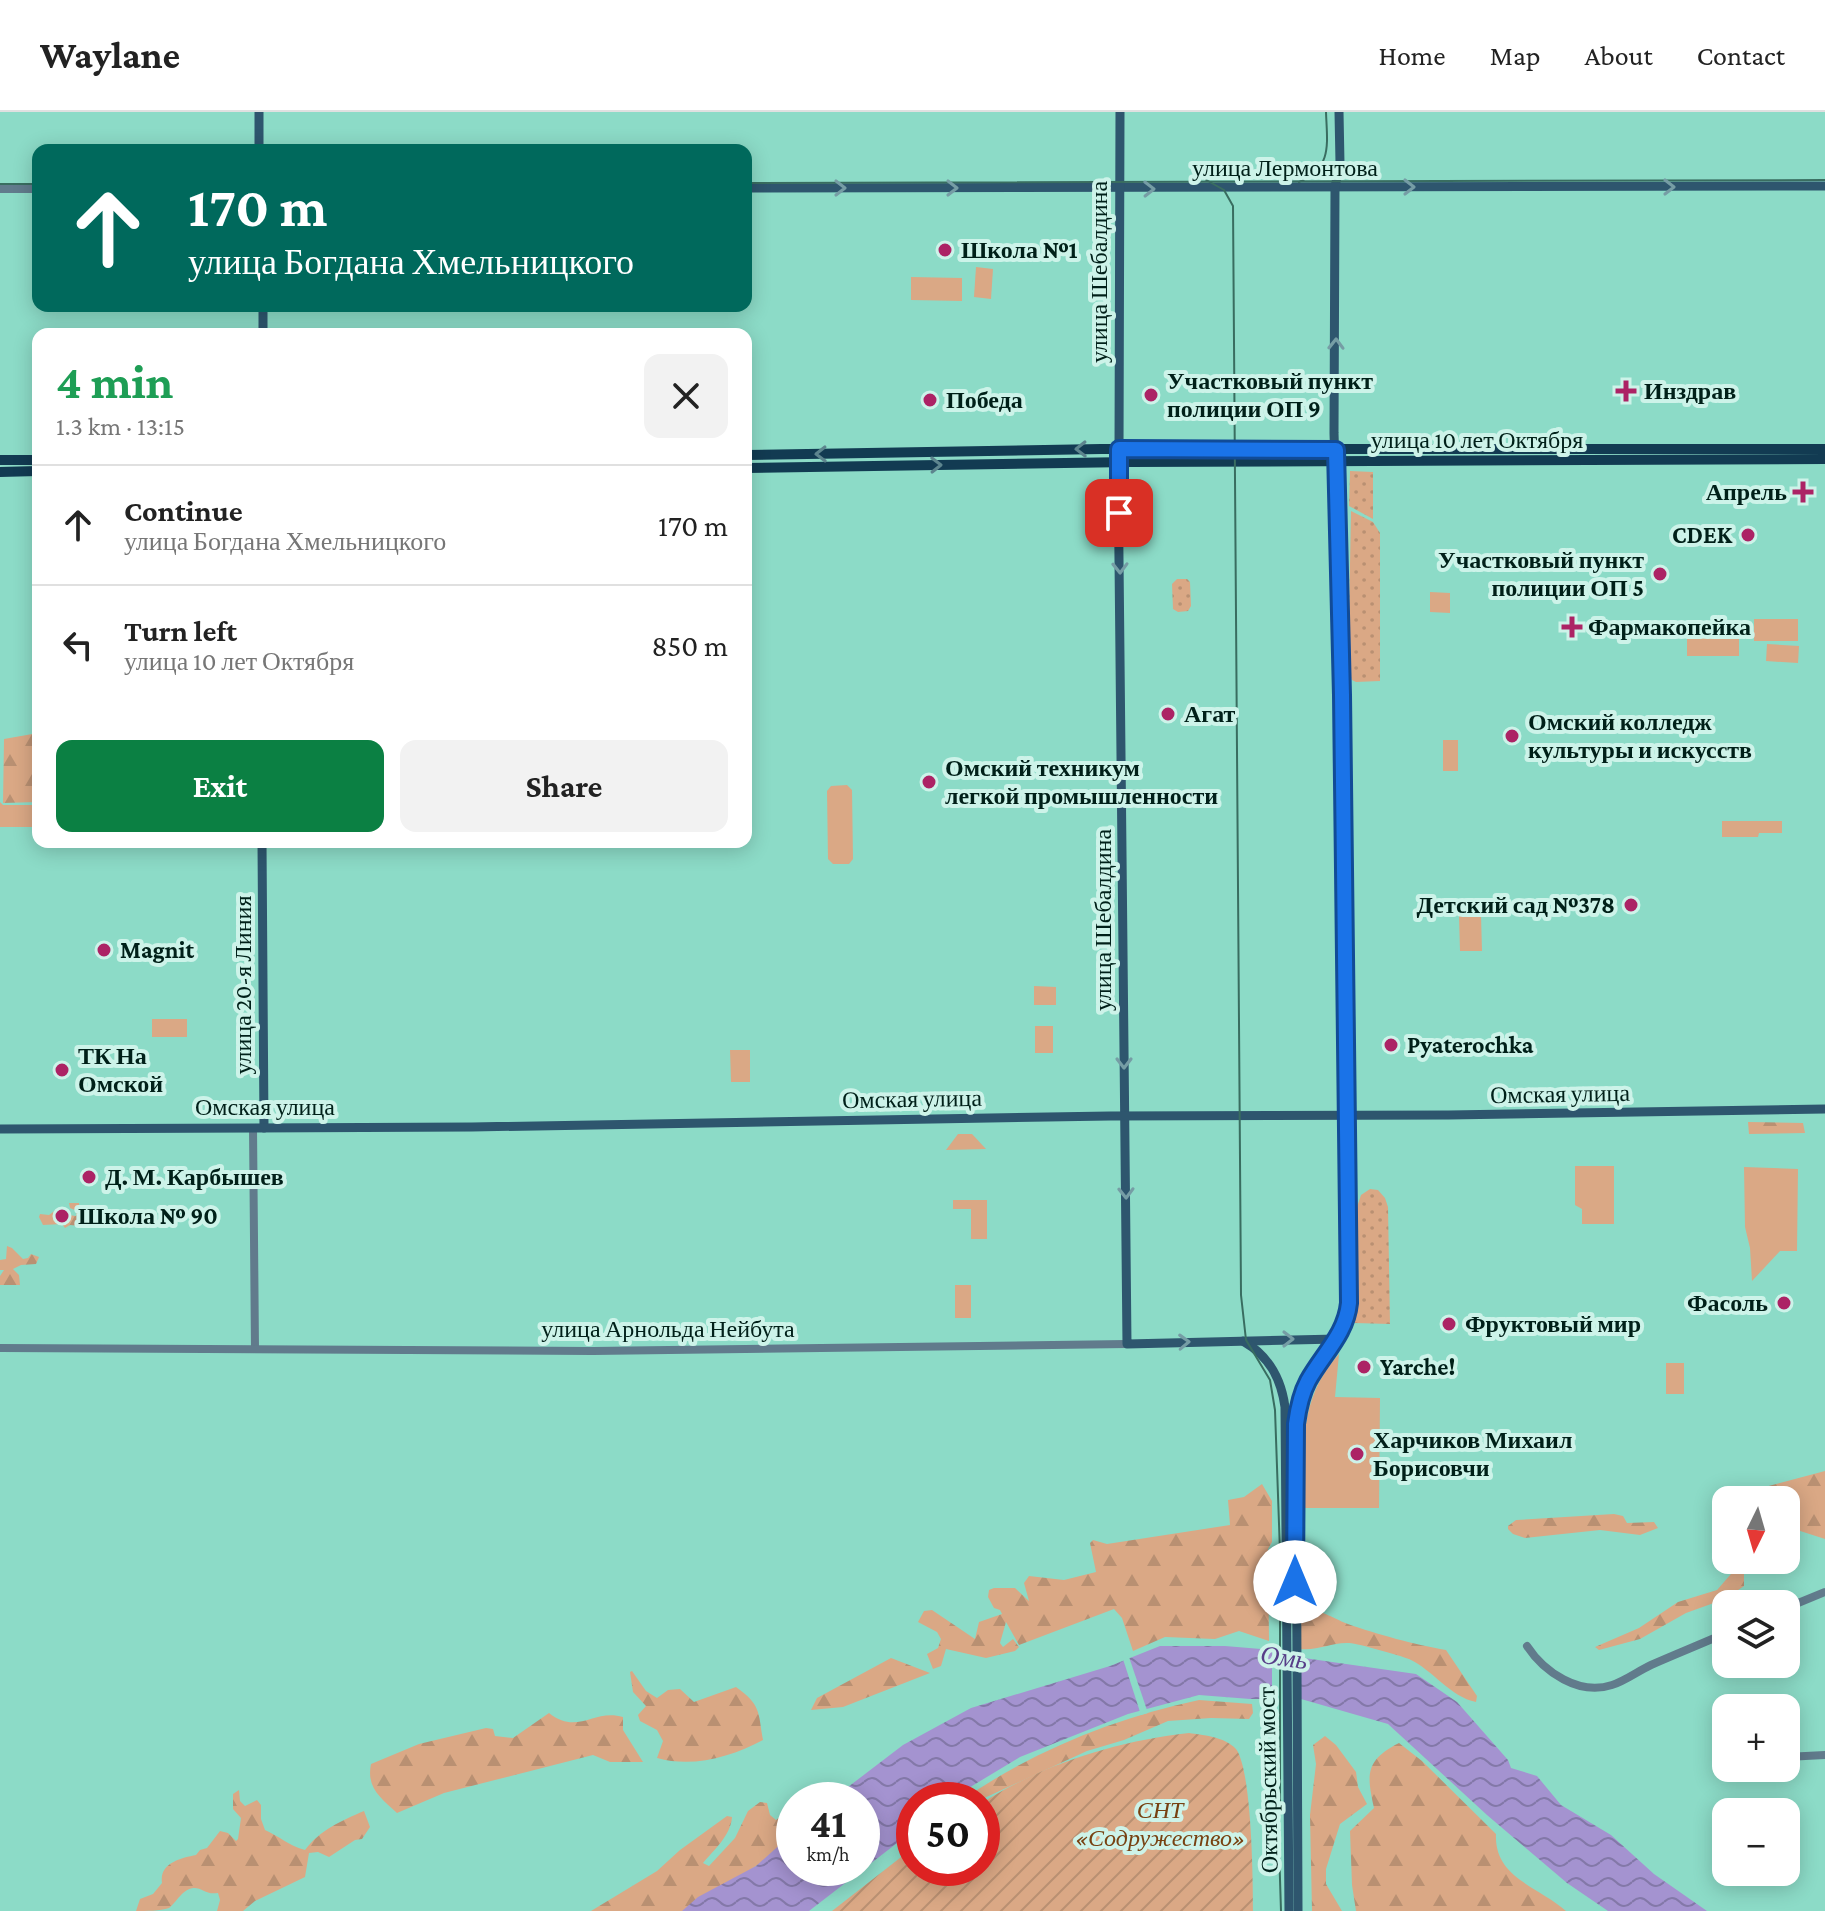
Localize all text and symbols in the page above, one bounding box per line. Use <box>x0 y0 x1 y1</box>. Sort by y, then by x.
text: Waylane <box>40 34 180 76</box>
text: Home <box>1379 40 1446 71</box>
text: Map <box>1490 40 1541 71</box>
text: About <box>1585 40 1653 71</box>
text: Contact <box>1697 40 1785 71</box>
street label: улица Лермонтова <box>1192 154 1378 181</box>
icon: ahead <box>56 176 160 280</box>
text: 170 m <box>188 176 327 238</box>
one-way arrow <box>1403 178 1416 196</box>
one-way arrow <box>1663 178 1676 196</box>
one-way arrow <box>834 179 847 197</box>
one-way arrow <box>946 179 959 197</box>
one-way arrow <box>1143 180 1156 198</box>
street label: улица Шебалдина <box>1085 181 1112 363</box>
place label: Школа №1 <box>961 236 1078 263</box>
marker: Школа №1 <box>936 241 954 259</box>
text: улица Богдана Хмельницкого <box>188 242 634 282</box>
one-way arrow <box>1327 337 1345 350</box>
button: close <box>644 354 728 438</box>
text: 4 min <box>56 355 173 408</box>
place label: Участковый пункт полиции ОП 9 <box>1167 367 1373 422</box>
place label: Инздрав <box>1644 377 1736 404</box>
marker: Инздрав <box>1615 380 1637 402</box>
place label: Победа <box>946 386 1023 413</box>
marker: Участковый пункт полиции ОП 9 <box>1142 386 1160 404</box>
marker: Победа <box>921 391 939 409</box>
text: 1.3 km · 13:15 <box>56 412 185 441</box>
street label: улица 10 лет Октября <box>1371 426 1583 453</box>
one-way arrow <box>1074 441 1087 458</box>
one-way arrow <box>814 445 827 463</box>
one-way arrow <box>930 456 943 473</box>
place label: Апрель <box>1706 478 1787 505</box>
pin <box>1085 479 1153 547</box>
marker: Апрель <box>1794 483 1812 501</box>
icon: arrive <box>1097 491 1141 535</box>
text: Continue <box>124 494 243 527</box>
icon: ahead <box>56 503 100 547</box>
text: 170 m <box>658 509 728 542</box>
place label: CDEK <box>1672 521 1733 548</box>
marker: CDEK <box>1739 526 1757 544</box>
text: улица Богдана Хмельницкого <box>124 527 446 556</box>
place label: Участковый пункт полиции ОП 5 <box>1438 546 1644 601</box>
one-way arrow <box>1111 562 1129 575</box>
marker: Участковый пункт полиции ОП 5 <box>1651 565 1669 583</box>
place label: Фармакопейка <box>1588 613 1751 640</box>
text: Turn left <box>124 614 237 647</box>
marker: Фармакопейка <box>1563 618 1581 636</box>
icon: left <box>56 623 100 667</box>
text: 850 m <box>651 629 728 662</box>
text: улица 10 лет Октября <box>124 647 354 676</box>
place label: Агат <box>1184 700 1236 727</box>
marker: Агат <box>1159 705 1177 723</box>
place label: Омский колледж культуры и искусств <box>1528 708 1752 763</box>
marker: Омский колледж культуры и искусств <box>1503 727 1521 745</box>
button: Exit <box>56 740 384 832</box>
button: Share <box>400 740 728 832</box>
place label: Омский техникум легкой промышленности <box>945 754 1218 809</box>
marker: Омский техникум легкой промышленности <box>920 773 938 791</box>
street label: улица Шебалдина <box>1089 829 1116 1011</box>
place label: Детский сад №378 <box>1416 891 1615 918</box>
street label: улица 20-я Линия <box>229 896 256 1074</box>
marker: Детский сад №378 <box>1622 896 1640 914</box>
place label: Magnit <box>120 936 194 963</box>
marker: Magnit <box>95 941 113 959</box>
place label: Pyaterochka <box>1407 1031 1534 1058</box>
marker: Pyaterochka <box>1382 1036 1400 1054</box>
place label: ТК На Омской <box>78 1042 163 1097</box>
one-way arrow <box>1116 1057 1133 1070</box>
marker: ТК На Омской <box>53 1061 71 1079</box>
street label: Омская улица <box>1490 1079 1631 1108</box>
street label: Омская улица <box>842 1084 983 1113</box>
street label: Омская улица <box>195 1093 335 1120</box>
place label: Д. М. Карбышев <box>105 1163 284 1190</box>
marker: Д. М. Карбышев <box>80 1168 98 1186</box>
one-way arrow <box>1117 1187 1135 1200</box>
place label: Школа № 90 <box>78 1202 218 1229</box>
marker: Школа № 90 <box>53 1207 71 1225</box>
place label: Фасоль <box>1687 1289 1768 1316</box>
marker: Фасоль <box>1775 1294 1793 1312</box>
place label: Фруктовый мир <box>1465 1310 1641 1337</box>
street label: улица Арнольда Нейбута <box>541 1315 795 1342</box>
marker: Фруктовый мир <box>1440 1315 1458 1333</box>
one-way arrow <box>1282 1331 1295 1348</box>
one-way arrow <box>1178 1333 1191 1350</box>
place label: Yarche! <box>1380 1353 1455 1380</box>
marker: Yarche! <box>1355 1358 1373 1376</box>
place label: Харчиков Михаил Борисовчи <box>1373 1426 1572 1481</box>
marker: Харчиков Михаил Борисовчи <box>1348 1445 1366 1463</box>
north arrow <box>1712 1486 1800 1574</box>
map controls <box>1712 1486 1800 1886</box>
position arrow <box>1253 1540 1337 1624</box>
button: layers <box>1712 1590 1800 1678</box>
water label: Омь <box>1259 1640 1309 1675</box>
street label: Октябрьский мост <box>1252 1686 1283 1873</box>
button: + <box>1712 1694 1800 1782</box>
speed limit sign: 50 <box>896 1782 1000 1886</box>
park label: СНТ «Содружество» <box>1075 1796 1245 1851</box>
button: − <box>1712 1798 1800 1886</box>
text: 41 <box>810 1801 846 1846</box>
text: km/h <box>806 1843 850 1865</box>

